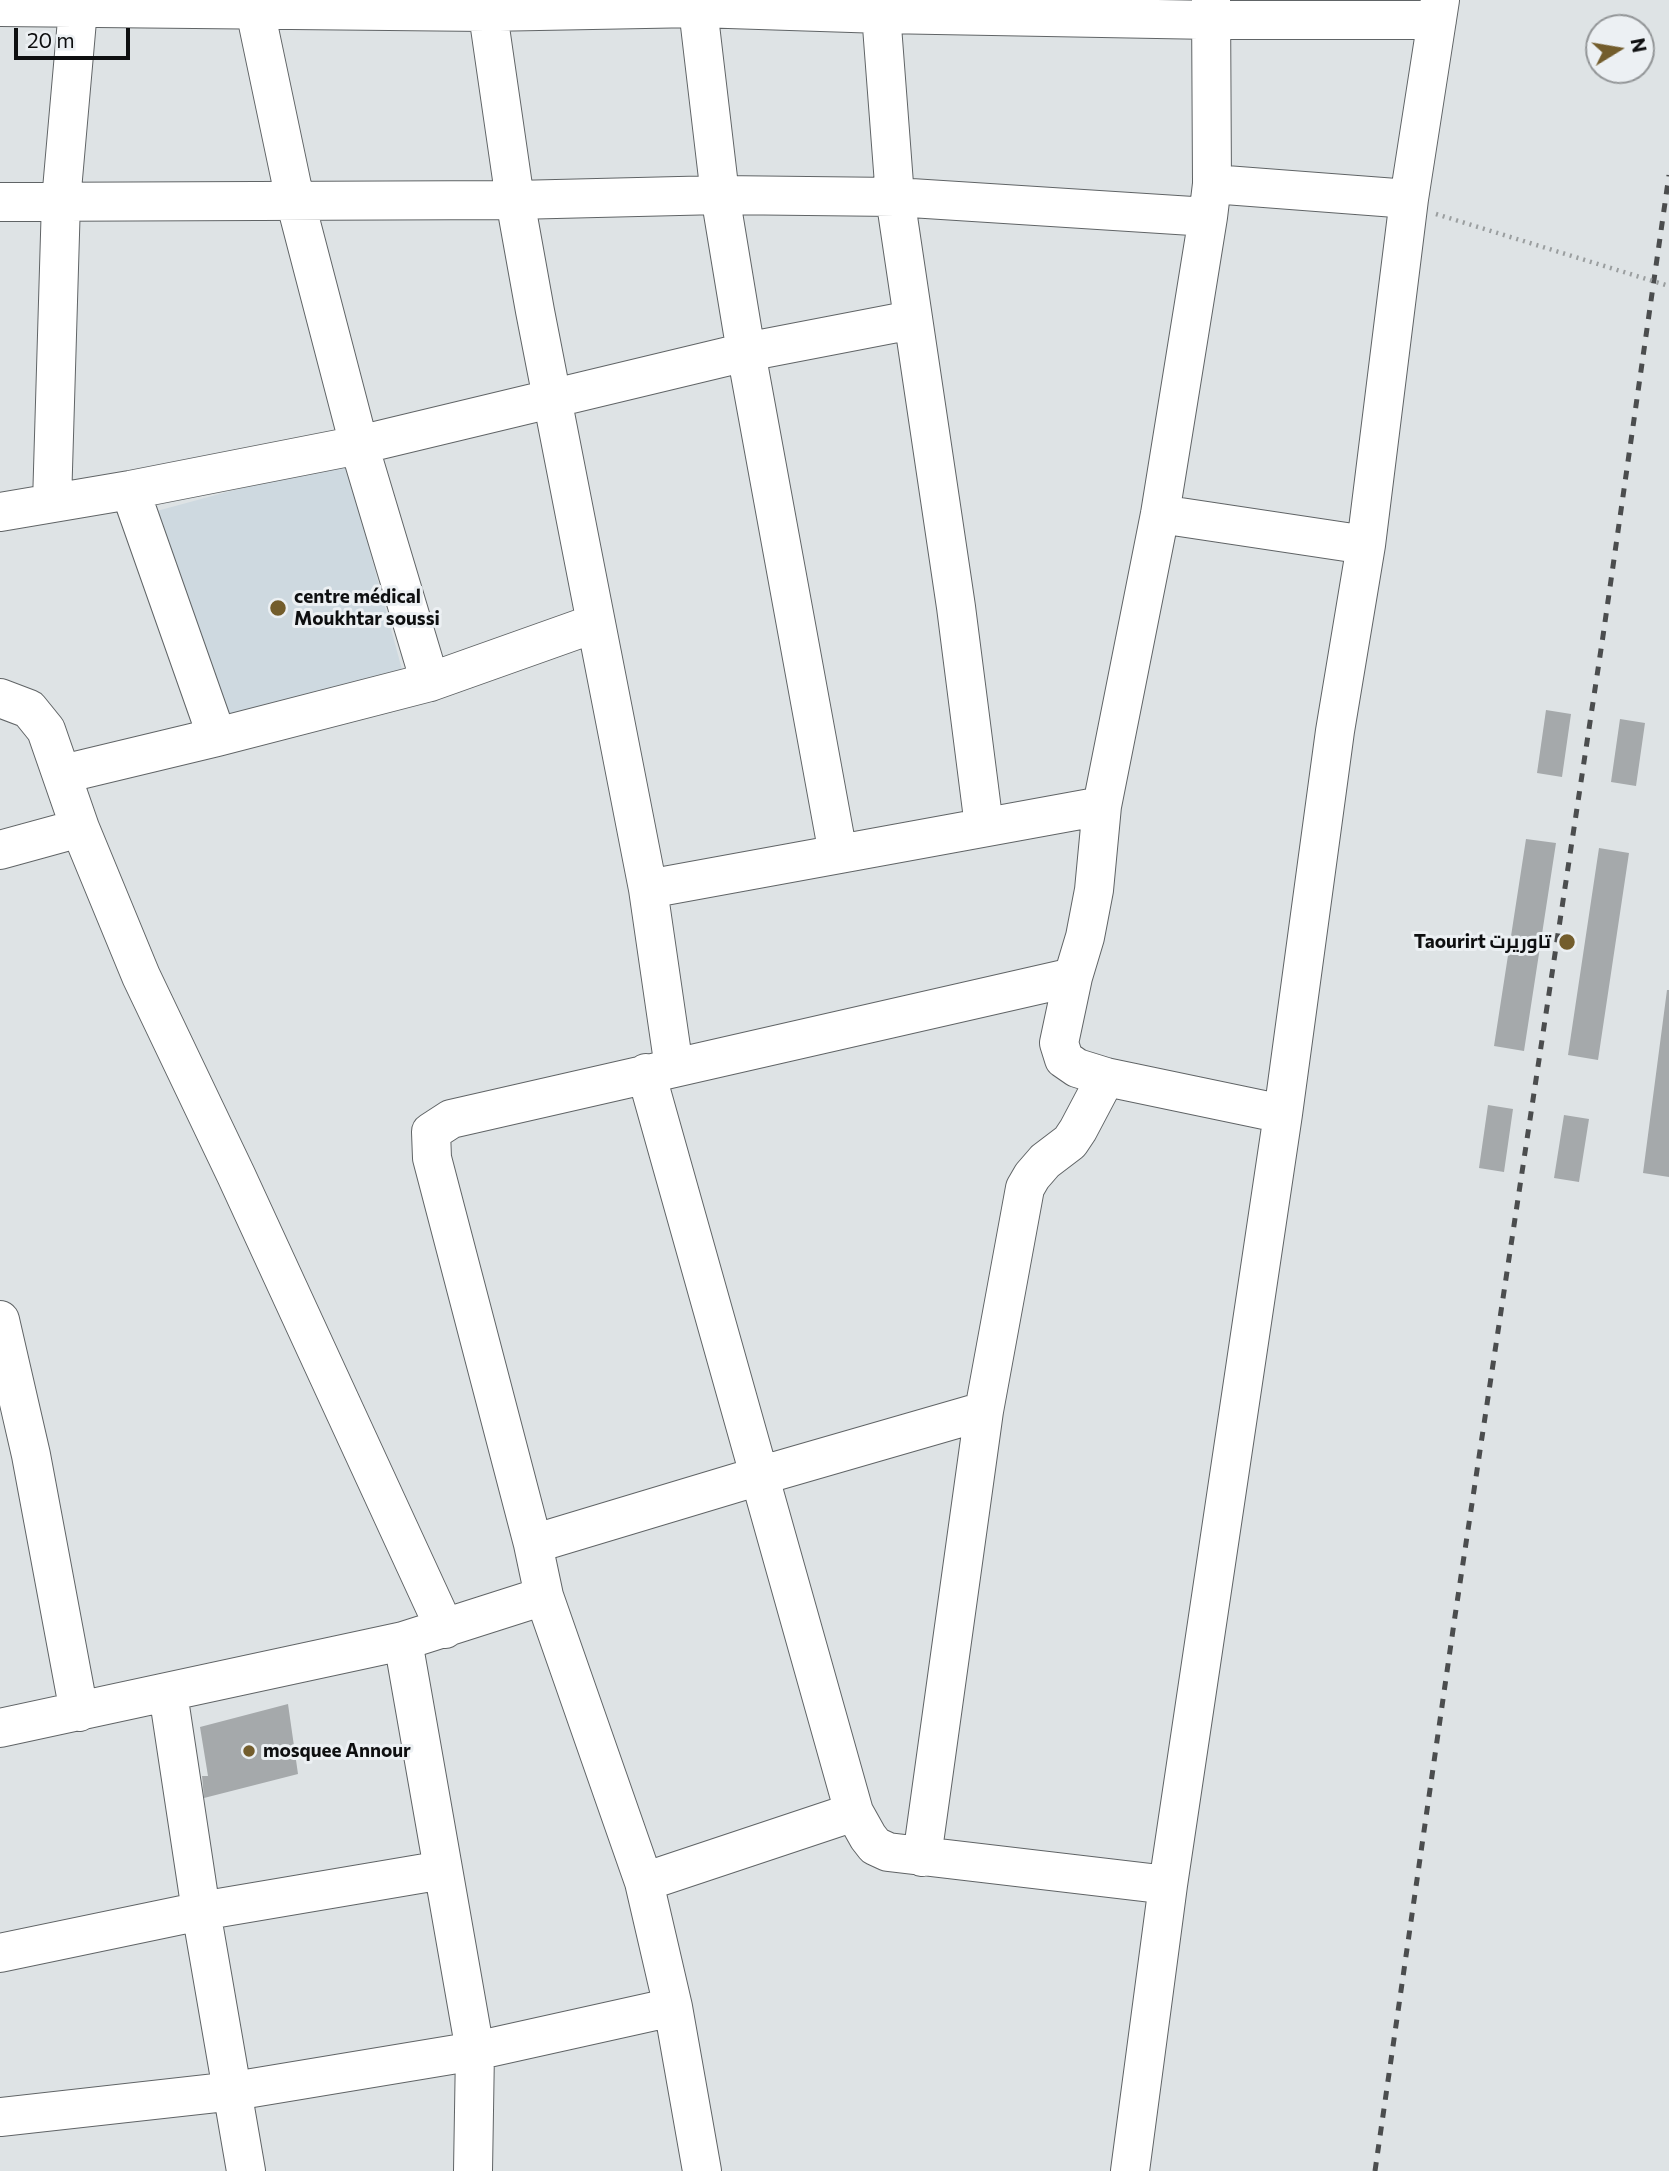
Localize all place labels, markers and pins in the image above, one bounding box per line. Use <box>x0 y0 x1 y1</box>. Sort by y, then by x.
place label: centre médical Moukhtar soussi <box>294 586 440 630</box>
marker: centre médical Moukhtar soussi <box>268 598 288 618</box>
place label: Taourirt تاوريرت <box>1414 931 1551 953</box>
marker: Taourirt تاوريرت <box>1557 932 1577 952</box>
place label: mosquee Annour <box>263 1740 411 1762</box>
marker: mosquee Annour <box>241 1743 257 1759</box>

